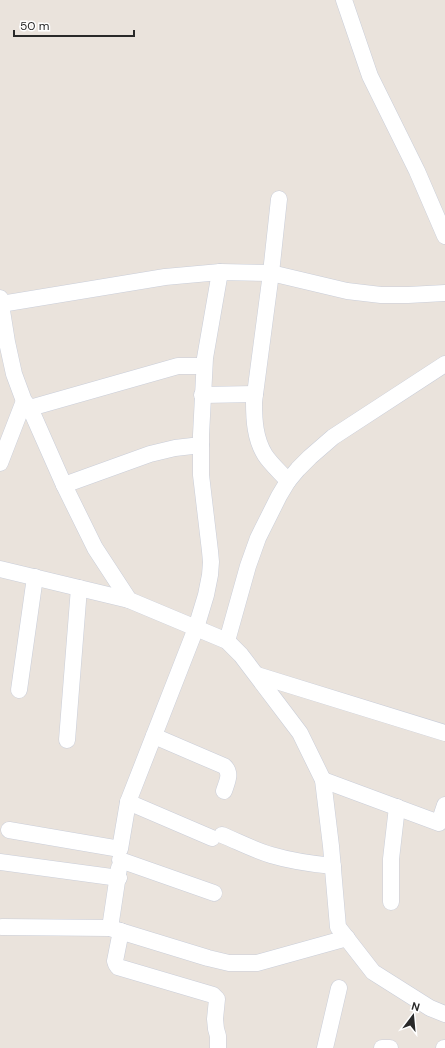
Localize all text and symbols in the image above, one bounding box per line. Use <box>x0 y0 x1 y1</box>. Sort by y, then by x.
scale bar <box>14 12 134 38</box>
text: 50 m <box>20 18 49 34</box>
north arrow <box>393 996 433 1036</box>
text: N <box>410 999 422 1014</box>

